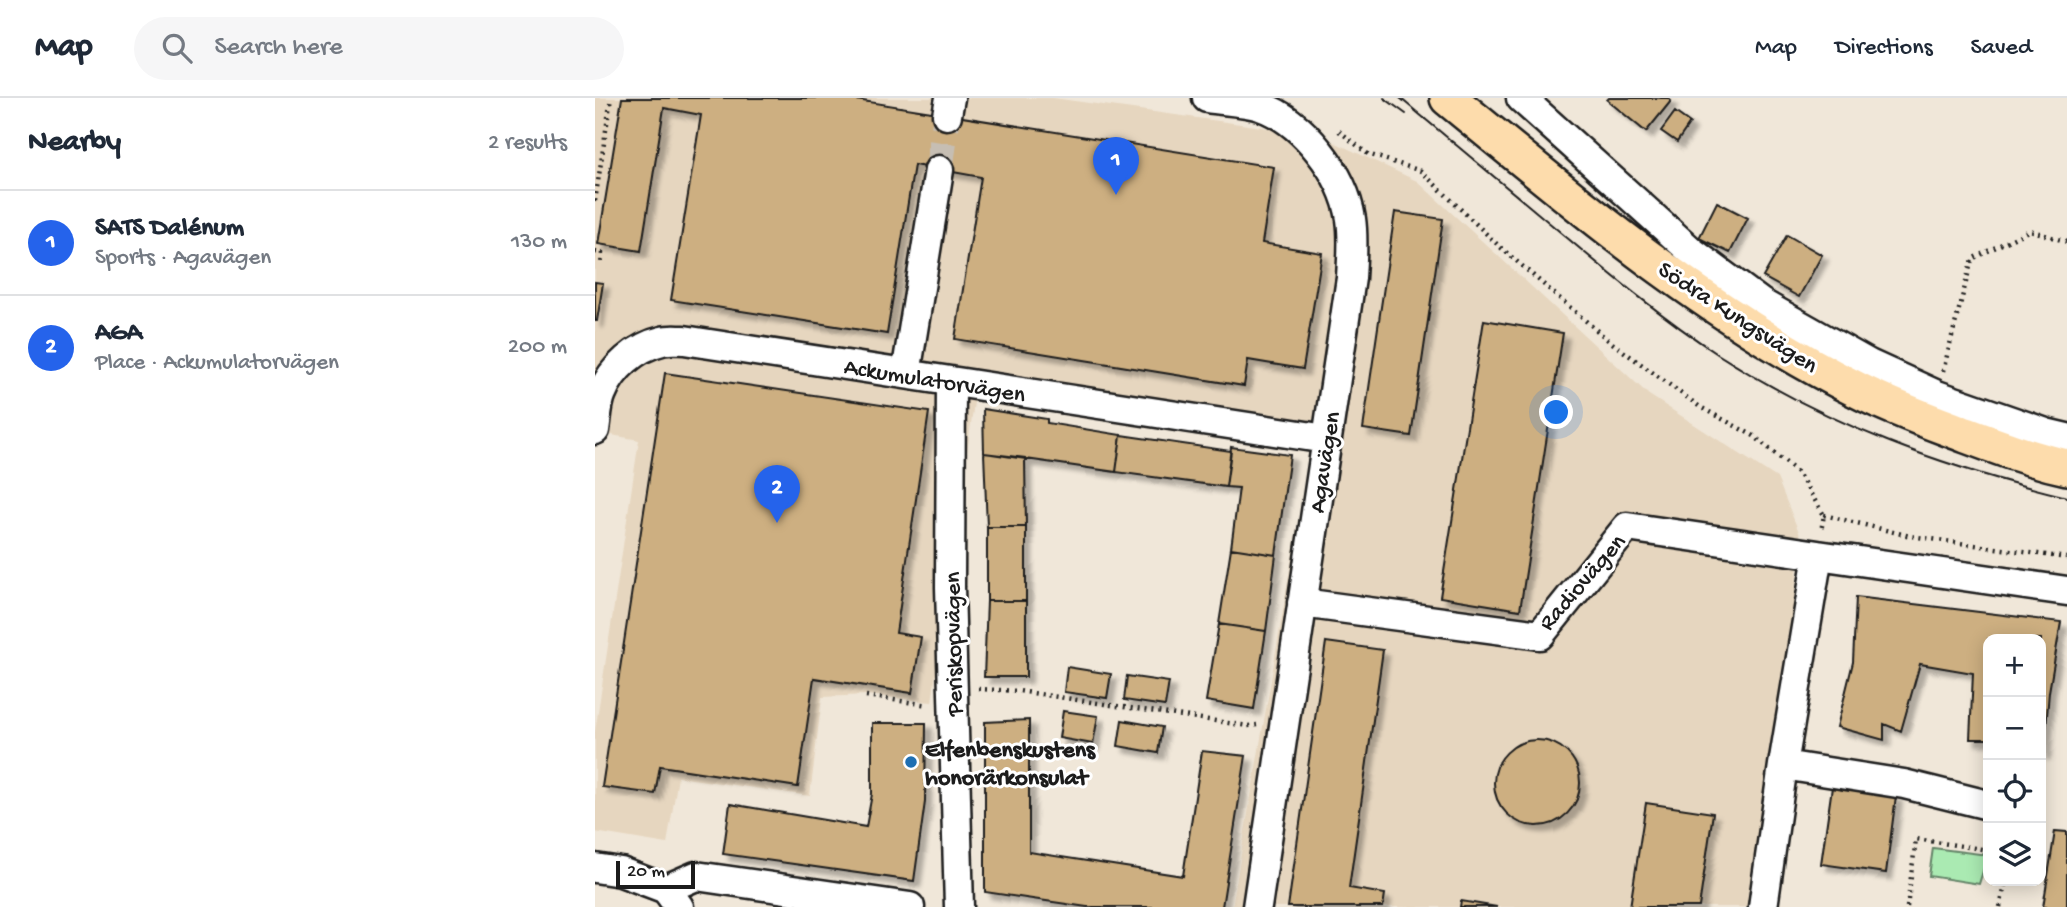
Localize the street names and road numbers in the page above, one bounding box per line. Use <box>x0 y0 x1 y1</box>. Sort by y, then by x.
street label: Södra Kungsvägen <box>1652 256 1823 382</box>
street label: Ackumulatorvägen <box>842 354 1028 411</box>
street label: Agavägen <box>1304 409 1349 515</box>
street label: Radiovägen <box>1534 528 1634 638</box>
street label: Periskopvägen <box>940 571 971 717</box>

